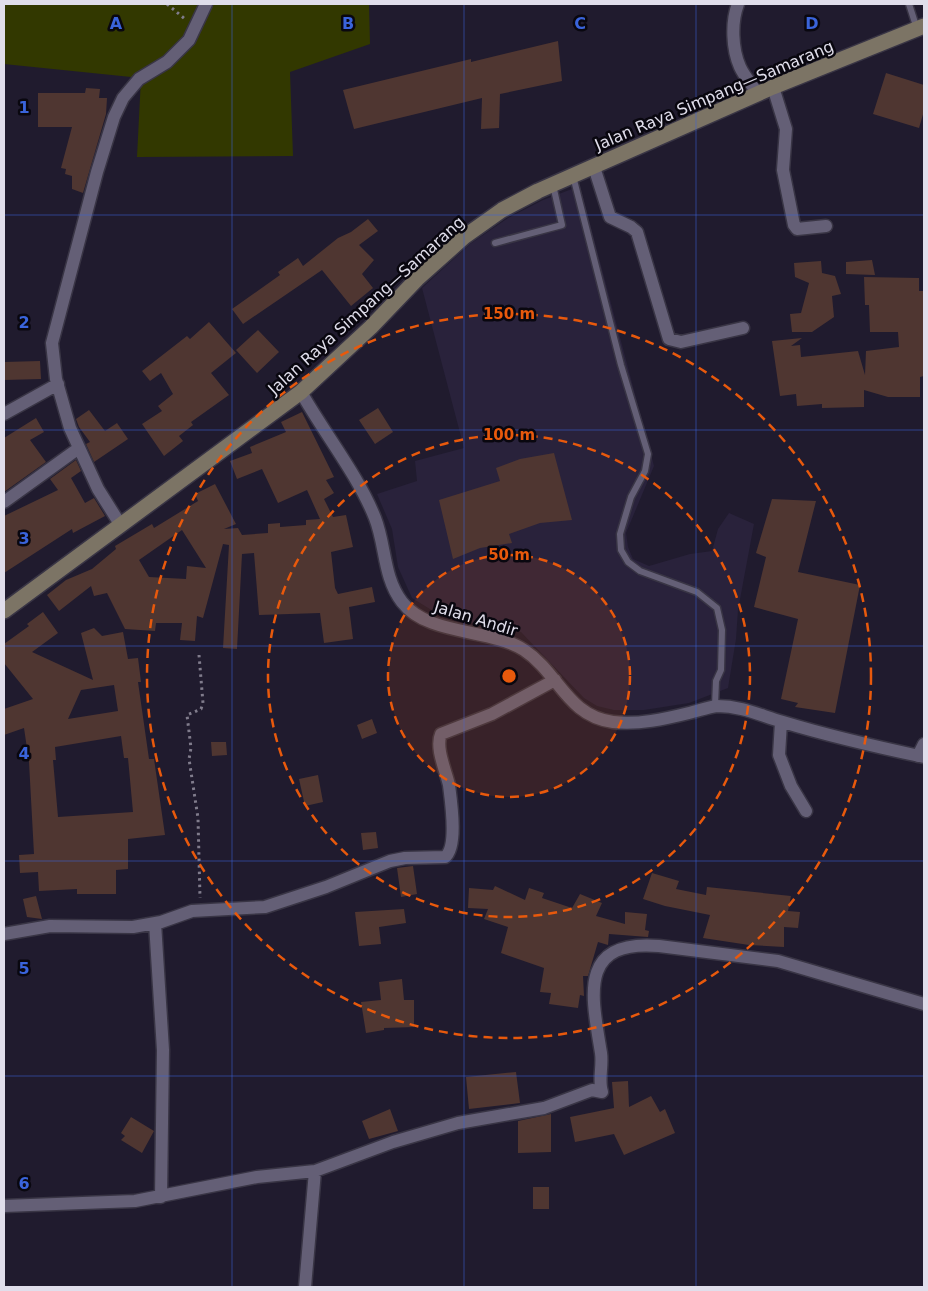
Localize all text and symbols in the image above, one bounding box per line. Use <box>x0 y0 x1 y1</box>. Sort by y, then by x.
text: A <box>110 14 123 33</box>
text: B <box>342 14 354 33</box>
text: C <box>574 14 586 33</box>
text: D <box>805 14 819 33</box>
street label: Jalan Raya Simpang—Samarang <box>591 36 836 155</box>
text: 1 <box>18 98 30 117</box>
street label: Jalan Raya Simpang—Samarang <box>264 212 468 399</box>
text: 150 m <box>483 305 535 323</box>
text: 2 <box>18 313 30 332</box>
text: 100 m <box>483 426 535 444</box>
text: 3 <box>18 529 30 548</box>
text: 50 m <box>488 546 530 564</box>
street label: Jalan Andir <box>431 596 520 640</box>
centre of rings <box>500 667 518 685</box>
text: 4 <box>18 744 30 763</box>
text: 5 <box>18 959 30 978</box>
text: 6 <box>18 1174 30 1193</box>

